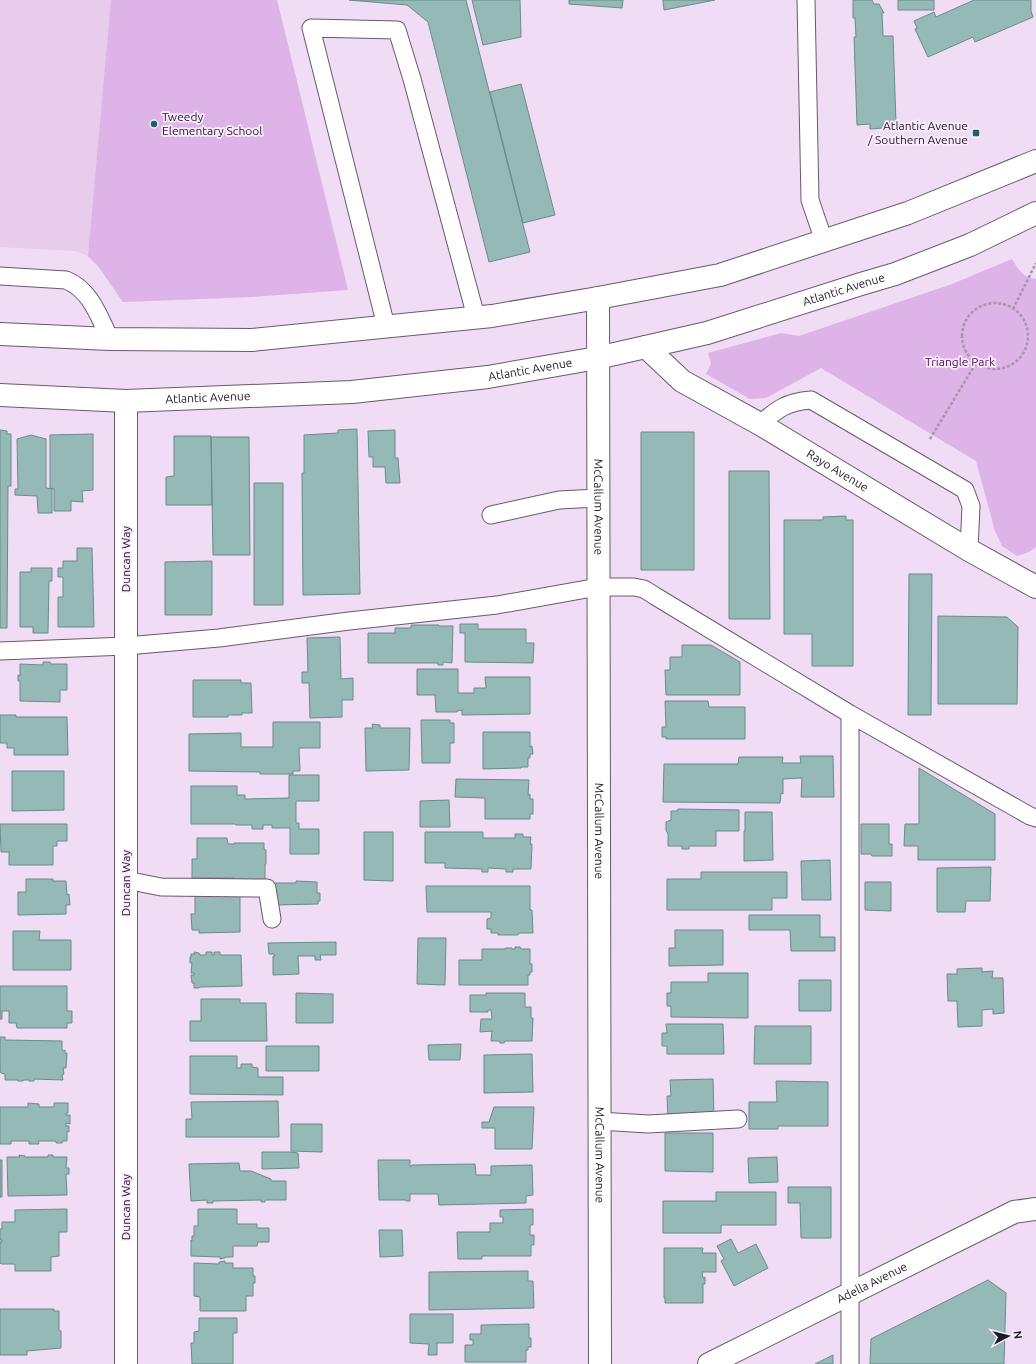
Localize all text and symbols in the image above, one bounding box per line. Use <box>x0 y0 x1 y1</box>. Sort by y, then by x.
place label: Tweedy Elementary School <box>162 110 262 137</box>
marker: Tweedy Elementary School <box>149 119 159 129</box>
place label: Atlantic Avenue / Southern Avenue <box>867 119 968 146</box>
marker: Atlantic Avenue / Southern Avenue <box>971 128 981 138</box>
street label: Atlantic Avenue <box>801 270 886 308</box>
street label: Atlantic Avenue <box>487 355 573 383</box>
park label: Triangle Park <box>925 355 995 368</box>
street label: Atlantic Avenue <box>165 389 251 405</box>
street label: Rayo Avenue <box>805 447 871 494</box>
street label: McCallum Avenue <box>592 459 605 555</box>
street label: Duncan Way <box>119 526 132 592</box>
street label: McCallum Avenue <box>593 783 606 879</box>
street label: Duncan Way <box>119 850 132 916</box>
street label: McCallum Avenue <box>594 1107 607 1203</box>
street label: Duncan Way <box>119 1174 132 1240</box>
street label: Adella Avenue <box>834 1259 909 1305</box>
north arrow <box>988 1316 1028 1356</box>
text: N <box>1011 1330 1024 1340</box>

